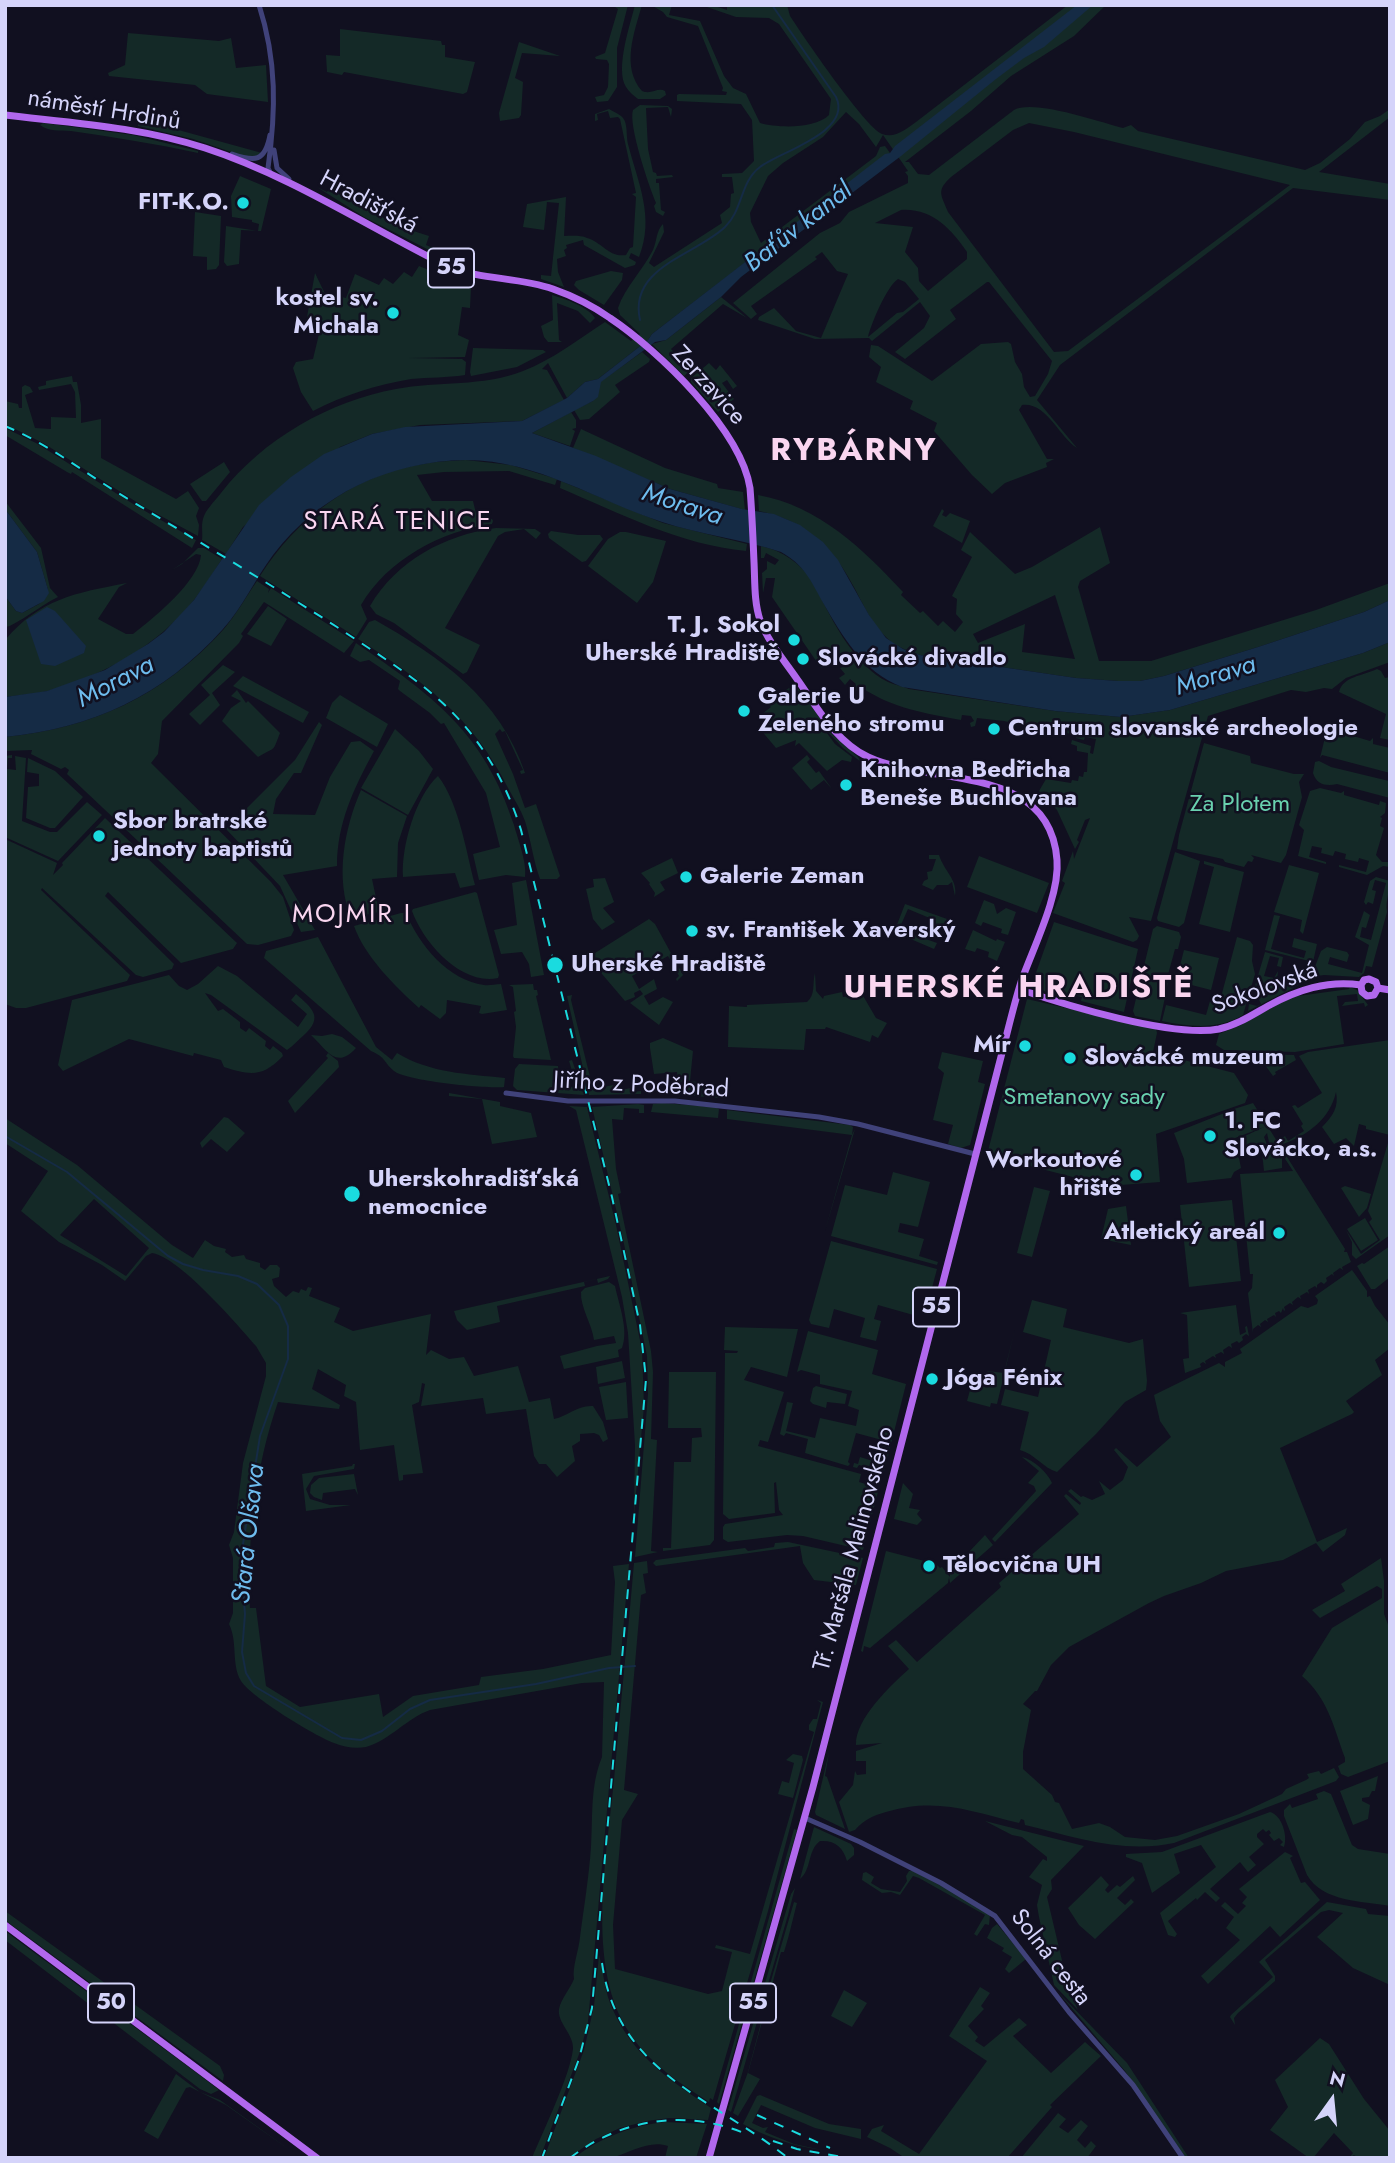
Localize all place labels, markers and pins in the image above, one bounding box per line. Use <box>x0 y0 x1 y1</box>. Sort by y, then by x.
place label: FIT-K.O. <box>138 189 229 217</box>
marker: FIT-K.O. <box>235 195 251 211</box>
place label: kostel sv. Michala <box>276 285 379 341</box>
marker: kostel sv. Michala <box>385 305 401 321</box>
place label: T. J. Sokol Uherské Hradiště <box>585 612 780 668</box>
marker: T. J. Sokol Uherské Hradiště <box>786 632 802 648</box>
place label: Slovácké divadlo <box>817 645 1007 673</box>
marker: Slovácké divadlo <box>795 651 811 667</box>
place label: Galerie U Zeleného stromu <box>758 683 944 739</box>
marker: Galerie U Zeleného stromu <box>736 703 752 719</box>
place label: Centrum slovanské archeologie <box>1008 715 1358 743</box>
marker: Centrum slovanské archeologie <box>986 721 1002 737</box>
place label: Knihovna Bedřicha Beneše Buchlovana <box>860 757 1077 813</box>
marker: Knihovna Bedřicha Beneše Buchlovana <box>838 777 854 793</box>
place label: Sbor bratrské jednoty baptistů <box>113 808 293 864</box>
marker: Sbor bratrské jednoty baptistů <box>91 828 107 844</box>
place label: Galerie Zeman <box>700 863 864 891</box>
marker: Galerie Zeman <box>678 869 694 885</box>
place label: sv. František Xaverský <box>706 917 955 945</box>
marker: sv. František Xaverský <box>684 923 700 939</box>
place label: Uherské Hradiště <box>571 951 766 979</box>
marker: Uherské Hradiště <box>545 955 565 975</box>
place label: Mír <box>973 1032 1011 1060</box>
marker: Mír <box>1017 1038 1033 1054</box>
place label: Slovácké muzeum <box>1084 1044 1284 1072</box>
marker: Slovácké muzeum <box>1062 1050 1078 1066</box>
place label: 1. FC Slovácko, a.s. <box>1224 1108 1378 1164</box>
marker: 1. FC Slovácko, a.s. <box>1202 1128 1218 1144</box>
place label: Workoutové hřiště <box>985 1147 1122 1203</box>
place label: Uherskohradišťská nemocnice <box>368 1166 579 1222</box>
marker: Workoutové hřiště <box>1128 1167 1144 1183</box>
marker: Uherskohradišťská nemocnice <box>342 1184 362 1204</box>
place label: Atletický areál <box>1104 1219 1265 1247</box>
marker: Atletický areál <box>1271 1225 1287 1241</box>
place label: Jóga Fénix <box>946 1365 1062 1393</box>
marker: Jóga Fénix <box>924 1371 940 1387</box>
place label: Tělocvična UH <box>943 1552 1101 1580</box>
marker: Tělocvična UH <box>921 1558 937 1574</box>

